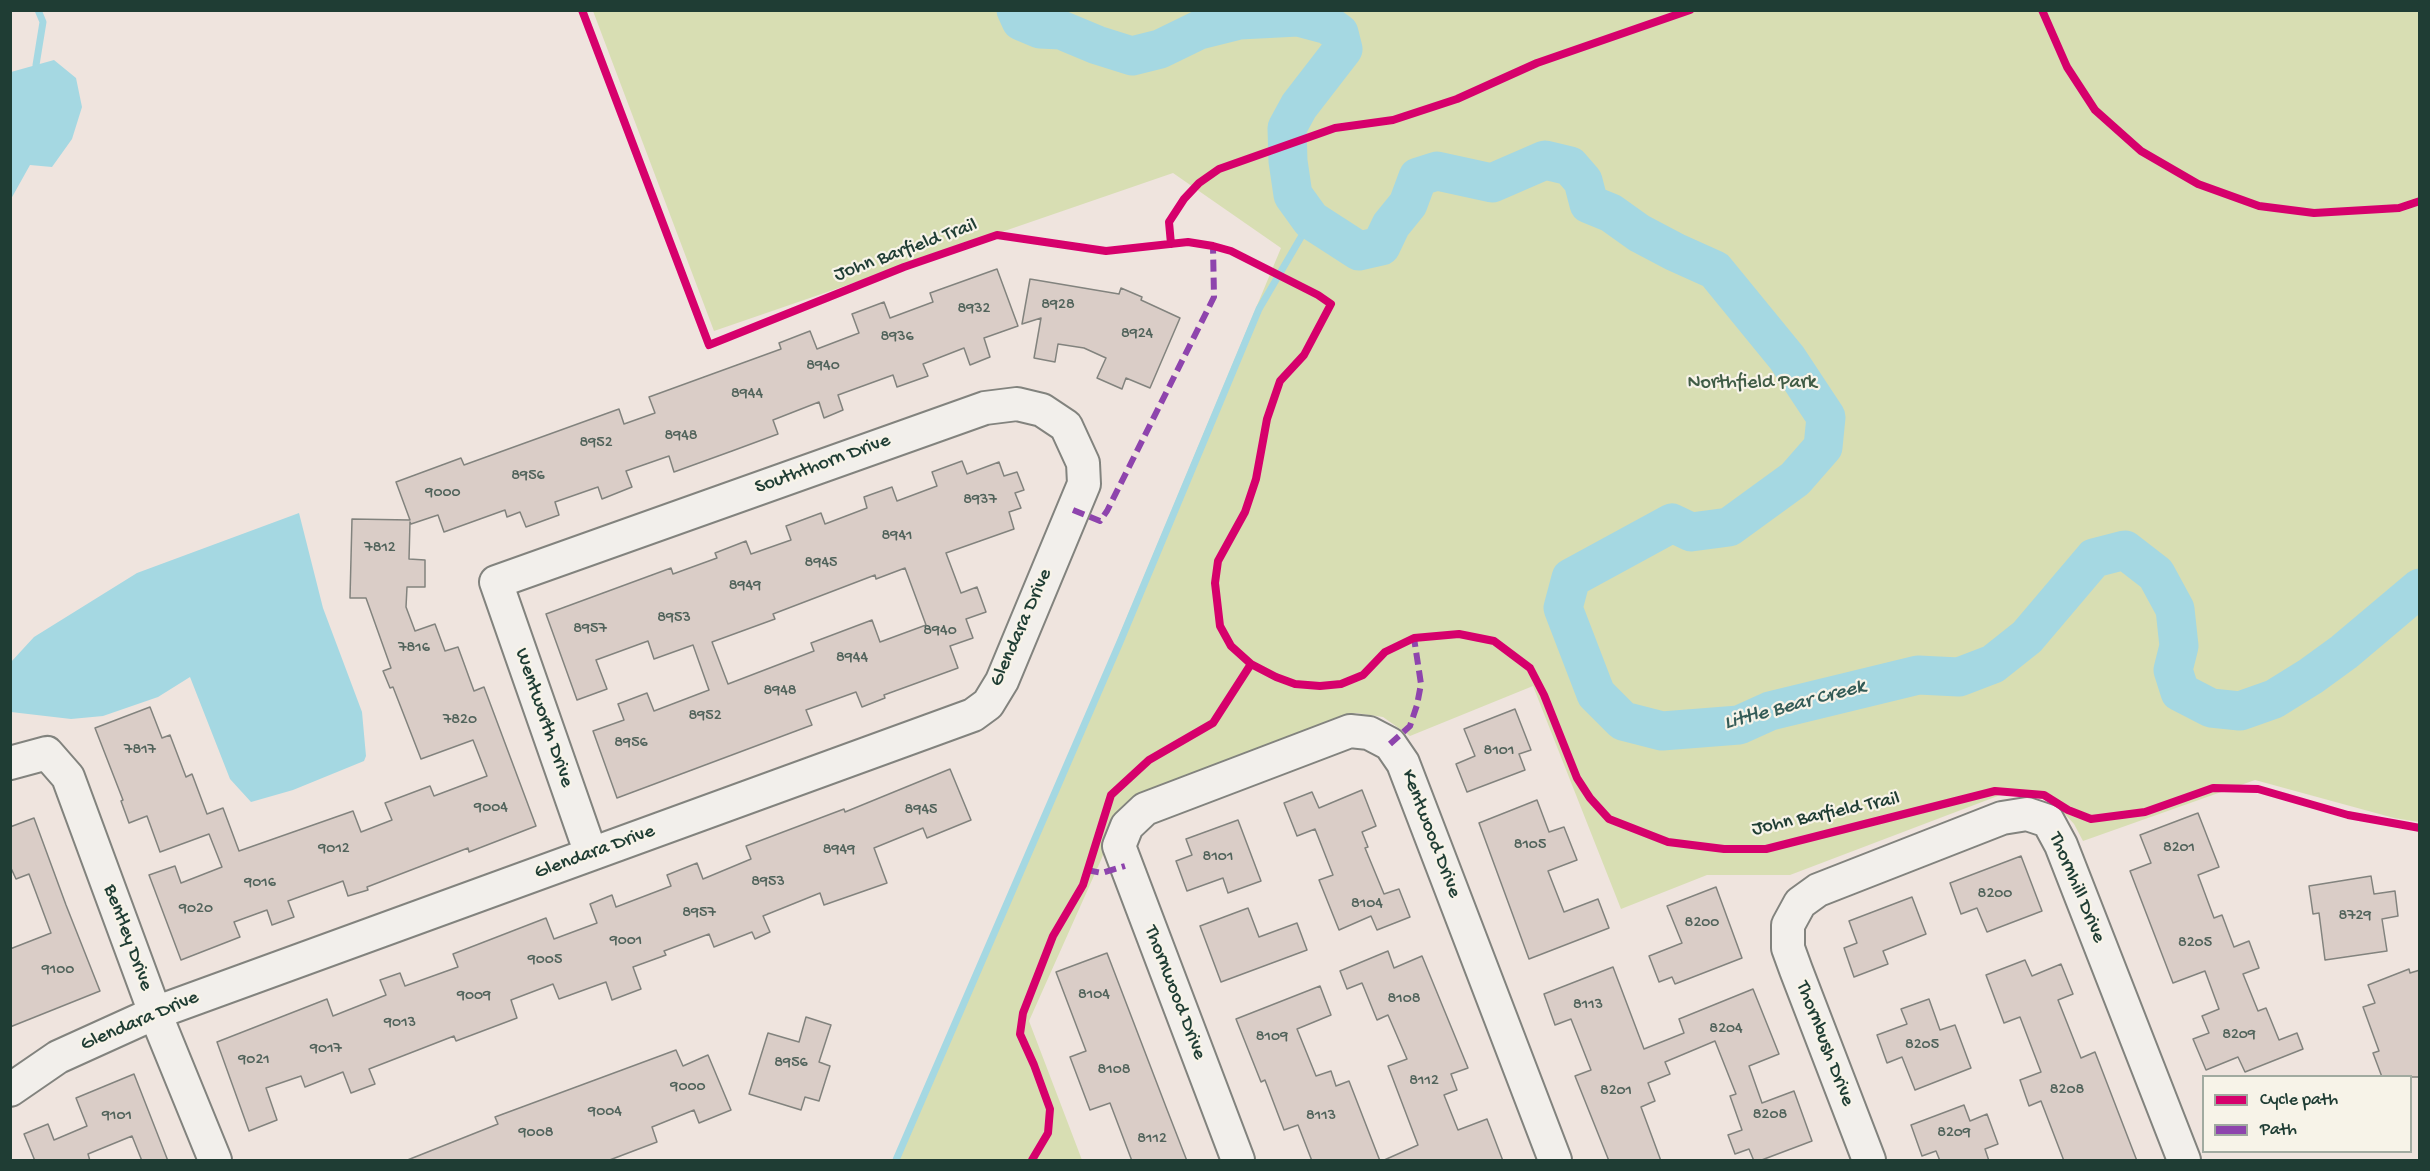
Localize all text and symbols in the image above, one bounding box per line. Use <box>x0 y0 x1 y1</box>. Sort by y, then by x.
street label: John Barfield Trail <box>831 214 981 288</box>
house number: 8928 <box>1041 296 1075 316</box>
house number: 8932 <box>958 300 990 320</box>
house number: 8924 <box>1121 325 1153 345</box>
house number: 8936 <box>880 328 914 348</box>
house number: 8940 <box>806 357 840 377</box>
park label: Northfield Park <box>1687 372 1817 396</box>
house number: 8944 <box>731 385 763 405</box>
house number: 8948 <box>664 427 698 447</box>
street label: Souththorn Drive <box>752 429 894 501</box>
house number: 8952 <box>579 434 613 454</box>
house number: 8956 <box>511 467 545 487</box>
house number: 9000 <box>425 484 461 504</box>
house number: 8937 <box>963 491 997 511</box>
house number: 8941 <box>882 527 912 547</box>
house number: 7812 <box>364 539 396 559</box>
house number: 8945 <box>805 554 837 574</box>
street label: Glendara Drive <box>985 565 1059 691</box>
house number: 8949 <box>729 577 761 597</box>
house number: 8953 <box>657 609 691 629</box>
house number: 8957 <box>573 620 607 640</box>
house number: 8940 <box>923 622 957 642</box>
house number: 7816 <box>398 639 430 659</box>
street label: Wentworth Drive <box>508 645 578 791</box>
house number: 8944 <box>836 649 868 669</box>
water label: Little Bear Creek <box>1722 675 1868 737</box>
house number: 8948 <box>763 682 797 702</box>
house number: 8952 <box>688 707 722 727</box>
house number: 7820 <box>443 711 477 731</box>
house number: 8956 <box>614 734 648 754</box>
house number: 7817 <box>124 741 156 761</box>
house number: 8101 <box>1484 742 1514 762</box>
street label: Kentwood Drive <box>1395 767 1465 901</box>
street label: John Barfield Trail <box>1750 788 1902 842</box>
house number: 9004 <box>474 799 508 819</box>
house number: 8945 <box>905 801 937 821</box>
street label: Glendara Drive <box>532 820 658 886</box>
street label: Thornhill Drive <box>2042 829 2110 947</box>
house number: 8105 <box>1514 836 1546 856</box>
house number: 8201 <box>2163 839 2195 859</box>
house number: 9012 <box>318 840 350 860</box>
house number: 8949 <box>823 841 855 861</box>
house number: 8101 <box>1203 848 1233 868</box>
house number: 8953 <box>751 873 785 893</box>
house number: 9016 <box>244 874 276 894</box>
street label: Bentley Drive <box>97 882 157 994</box>
house number: 8200 <box>1978 885 2012 905</box>
house number: 8104 <box>1351 895 1383 915</box>
house number: 9020 <box>179 900 213 920</box>
house number: 8957 <box>682 904 716 924</box>
house number: 8729 <box>2339 907 2371 927</box>
house number: 8200 <box>1685 914 1719 934</box>
street label: Thornwood Drive <box>1137 923 1211 1063</box>
house number: 9001 <box>610 932 642 952</box>
house number: 8205 <box>2178 934 2212 954</box>
house number: 9005 <box>528 951 562 971</box>
house number: 9100 <box>42 961 74 981</box>
street label: Thornbush Drive <box>1789 978 1859 1110</box>
street label: Glendara Drive <box>77 986 203 1058</box>
house number: 8104 <box>1078 986 1110 1006</box>
house number: 9009 <box>457 987 491 1007</box>
house number: 8108 <box>1387 990 1421 1010</box>
house number: 8113 <box>1573 996 1603 1016</box>
house number: 9013 <box>384 1014 416 1034</box>
house number: 8204 <box>1709 1020 1743 1040</box>
house number: 8209 <box>2222 1026 2256 1046</box>
house number: 8109 <box>1256 1028 1288 1048</box>
house number: 8205 <box>1905 1036 1939 1056</box>
house number: 9017 <box>310 1040 342 1060</box>
house number: 9021 <box>238 1051 270 1071</box>
house number: 8956 <box>774 1054 808 1074</box>
house number: 8108 <box>1097 1061 1131 1081</box>
house number: 8112 <box>1409 1072 1439 1092</box>
legend <box>2202 1075 2412 1153</box>
house number: 9000 <box>670 1078 706 1098</box>
house number: 8208 <box>2050 1081 2084 1101</box>
house number: 8201 <box>1600 1082 1632 1102</box>
text: Cycle path <box>2260 1090 2338 1111</box>
house number: 9004 <box>588 1103 622 1123</box>
house number: 8208 <box>1753 1106 1787 1126</box>
house number: 9101 <box>102 1107 132 1127</box>
house number: 8113 <box>1306 1107 1336 1127</box>
text: Path <box>2260 1120 2297 1141</box>
house number: 9008 <box>519 1124 553 1144</box>
house number: 8209 <box>1937 1124 1971 1144</box>
house number: 8112 <box>1137 1130 1167 1150</box>

